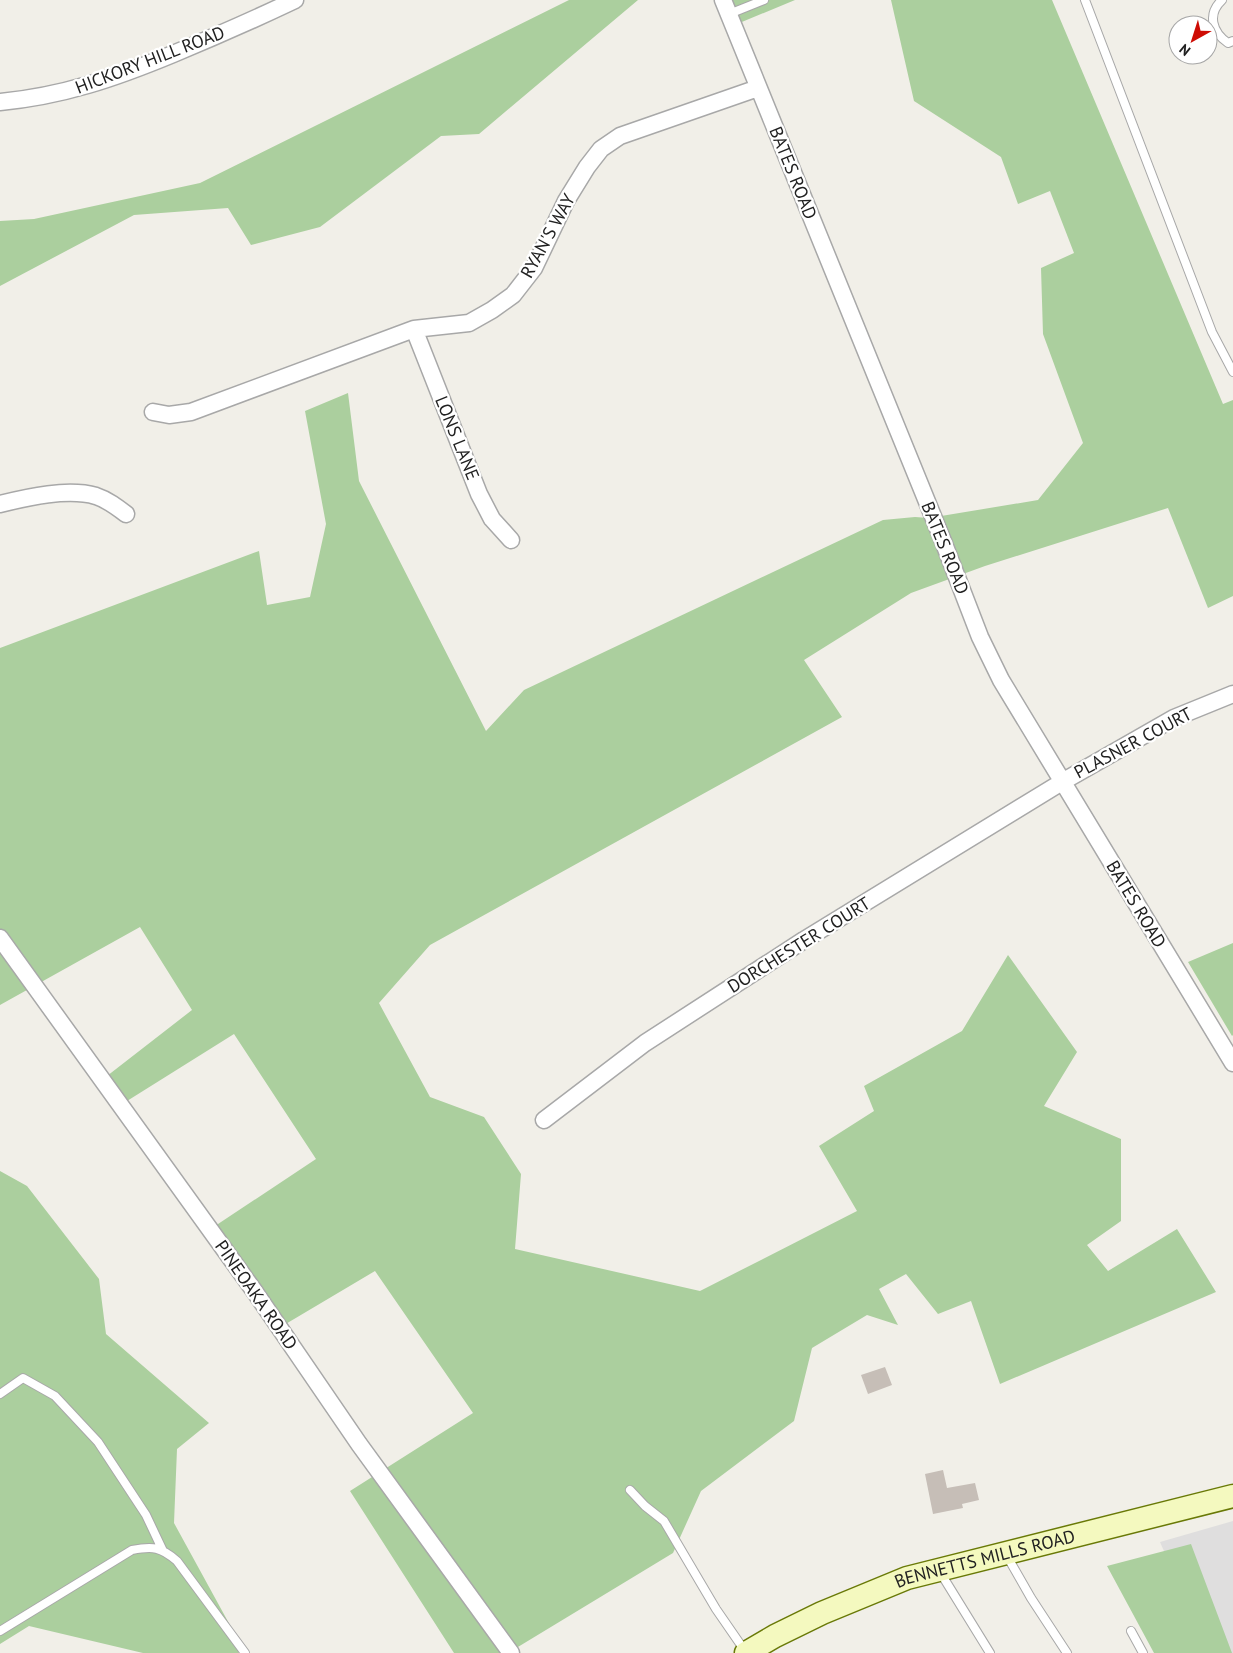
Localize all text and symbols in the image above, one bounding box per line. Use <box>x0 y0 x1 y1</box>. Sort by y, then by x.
north arrow <box>1168 15 1218 65</box>
street label: HICKORY HILL ROAD <box>72 20 228 99</box>
text: N <box>1176 40 1194 60</box>
street label: BATES ROAD <box>764 123 822 223</box>
street label: RYAN'S WAY <box>515 190 580 282</box>
street label: LONS LANE <box>430 392 485 483</box>
street label: BATES ROAD <box>916 498 974 598</box>
street label: PLASNER COURT <box>1070 702 1196 783</box>
street label: BATES ROAD <box>1101 856 1172 952</box>
street label: DORCHESTER COURT <box>723 891 874 998</box>
street label: PINEOAKA ROAD <box>210 1235 303 1354</box>
street label: BENNETTS MILLS ROAD <box>891 1524 1077 1593</box>

